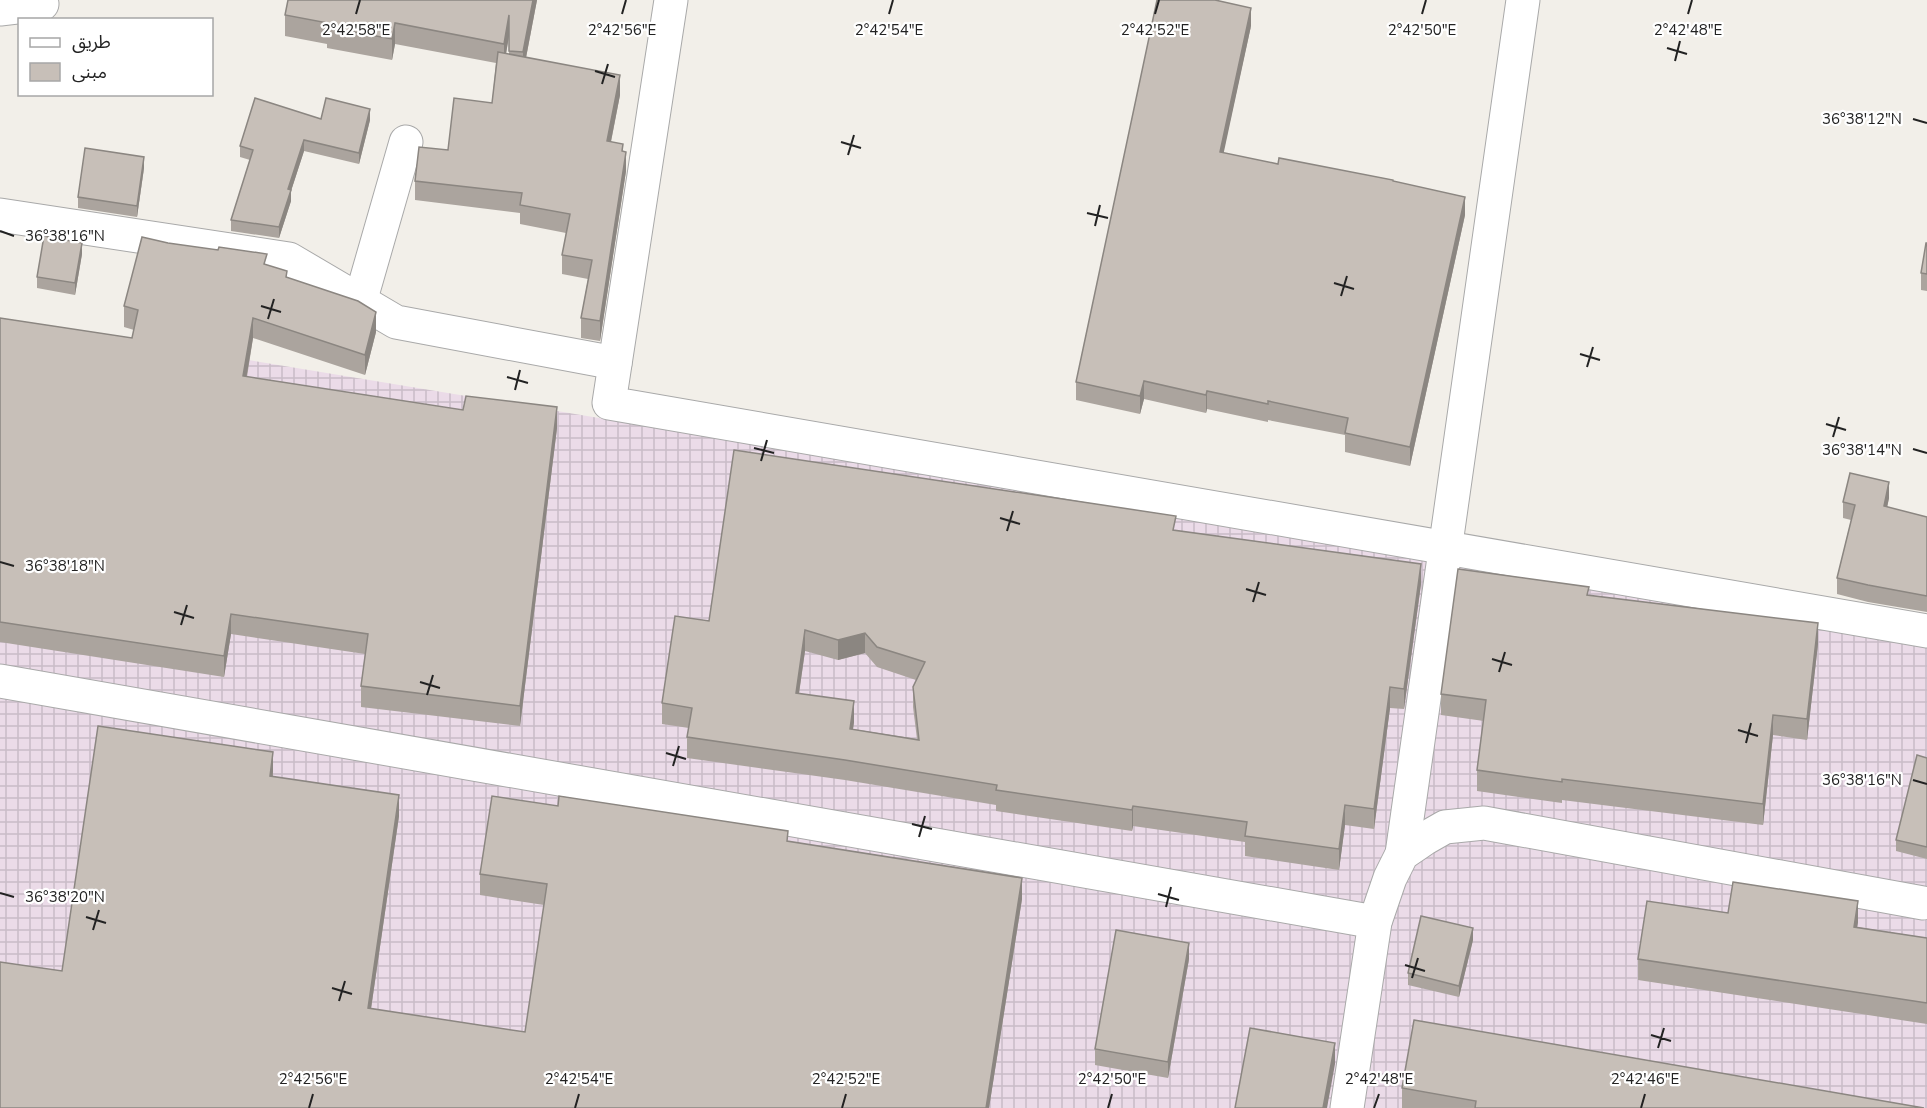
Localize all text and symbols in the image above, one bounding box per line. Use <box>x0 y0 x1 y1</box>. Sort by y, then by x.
legend <box>18 18 213 96</box>
text: 2°42'58"E <box>322 20 390 40</box>
text: 2°42'56"E <box>588 20 656 40</box>
text: 2°42'54"E <box>855 20 923 40</box>
text: 2°42'52"E <box>1121 20 1189 40</box>
text: 2°42'50"E <box>1388 20 1456 40</box>
text: 2°42'48"E <box>1654 20 1722 40</box>
text: طريق <box>72 30 111 54</box>
text: مبنى <box>72 60 107 84</box>
text: 36°38'12"N <box>1822 109 1902 129</box>
text: 36°38'16"N <box>25 226 105 246</box>
text: 36°38'14"N <box>1822 440 1902 460</box>
text: 36°38'18"N <box>25 556 105 576</box>
text: 36°38'16"N <box>1822 770 1902 790</box>
text: 36°38'20"N <box>25 887 105 907</box>
text: 2°42'56"E <box>279 1069 347 1089</box>
text: 2°42'54"E <box>545 1069 613 1089</box>
text: 2°42'52"E <box>812 1069 880 1089</box>
text: 2°42'50"E <box>1078 1069 1146 1089</box>
text: 2°42'48"E <box>1345 1069 1413 1089</box>
text: 2°42'46"E <box>1611 1069 1679 1089</box>

